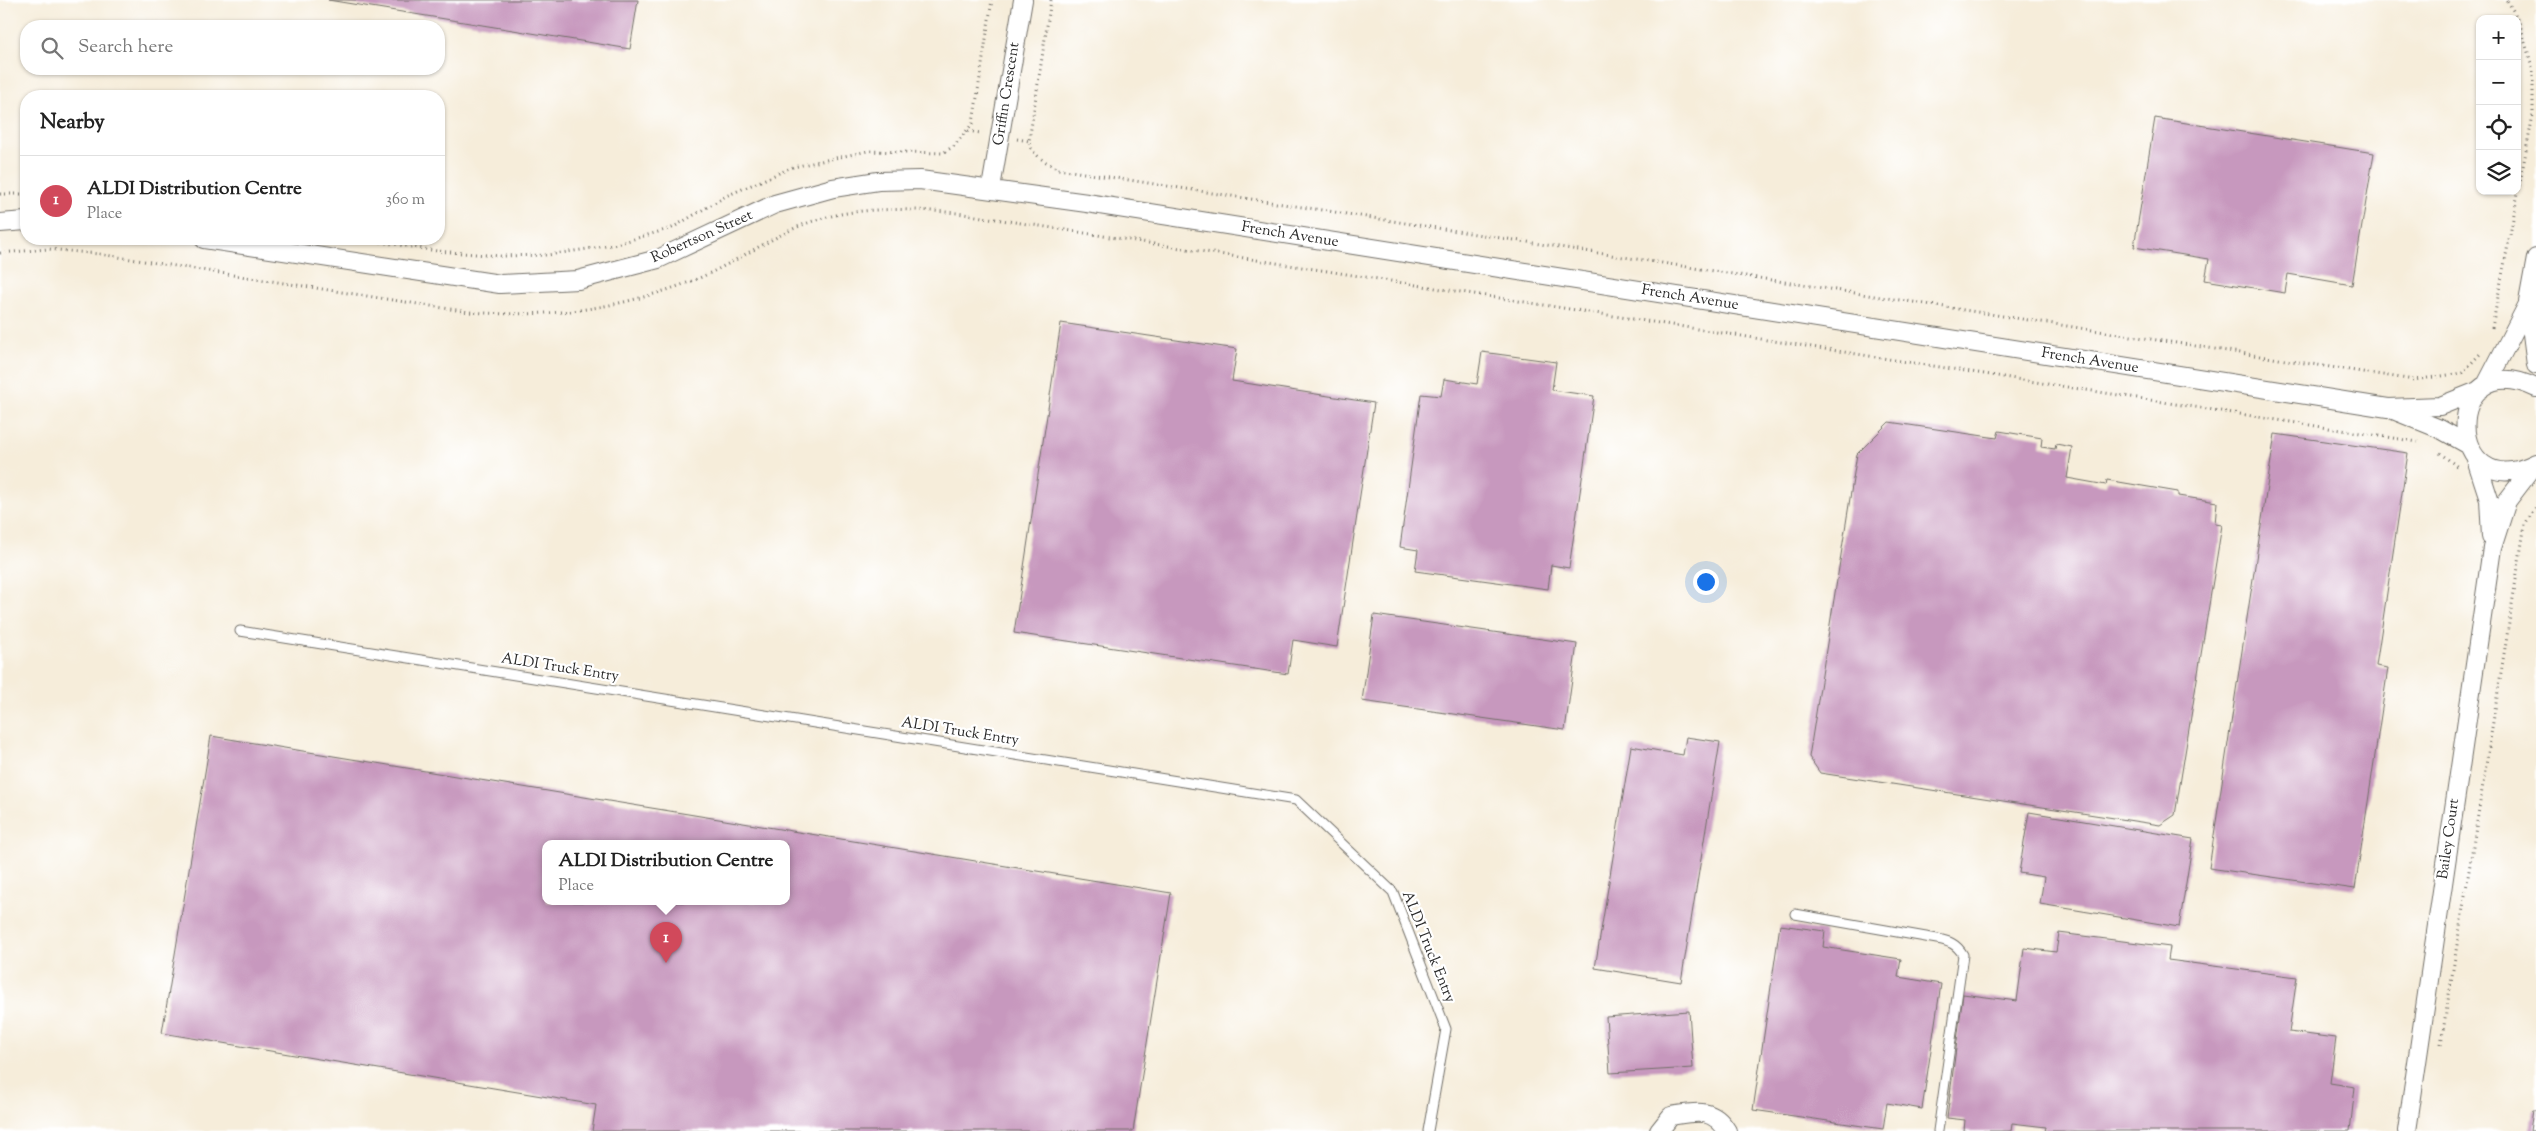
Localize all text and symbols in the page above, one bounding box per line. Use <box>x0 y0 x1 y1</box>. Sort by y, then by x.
map controls <box>2476 15 2521 195</box>
button: + <box>2476 15 2521 60</box>
search box <box>20 20 445 75</box>
icon: search <box>38 34 66 62</box>
text: Search here <box>78 34 173 61</box>
street label: Griffin Crescent <box>988 41 1026 147</box>
button: − <box>2476 60 2521 105</box>
button: locate <box>2476 105 2521 150</box>
text: Nearby <box>40 108 105 138</box>
button: layers <box>2476 150 2521 195</box>
text: ALDI Distribution Centre <box>87 176 302 203</box>
text: 1 <box>53 189 59 212</box>
text: 360 m <box>386 189 425 212</box>
text: Place <box>87 203 122 226</box>
street label: Robertson Street <box>648 205 756 269</box>
street label: French Avenue <box>1240 217 1340 253</box>
street label: French Avenue <box>1640 280 1740 316</box>
street label: French Avenue <box>2040 343 2140 379</box>
your location <box>1693 569 1719 595</box>
street label: ALDI Truck Entry <box>500 648 621 688</box>
street label: ALDI Truck Entry <box>900 712 1021 752</box>
street label: Bailey Court <box>2433 797 2465 881</box>
popup <box>542 840 790 905</box>
text: ALDI Distribution Centre <box>559 848 773 875</box>
text: Place <box>559 875 594 898</box>
street label: ALDI Truck Entry <box>1396 888 1460 1006</box>
pin: 1 <box>650 922 682 963</box>

